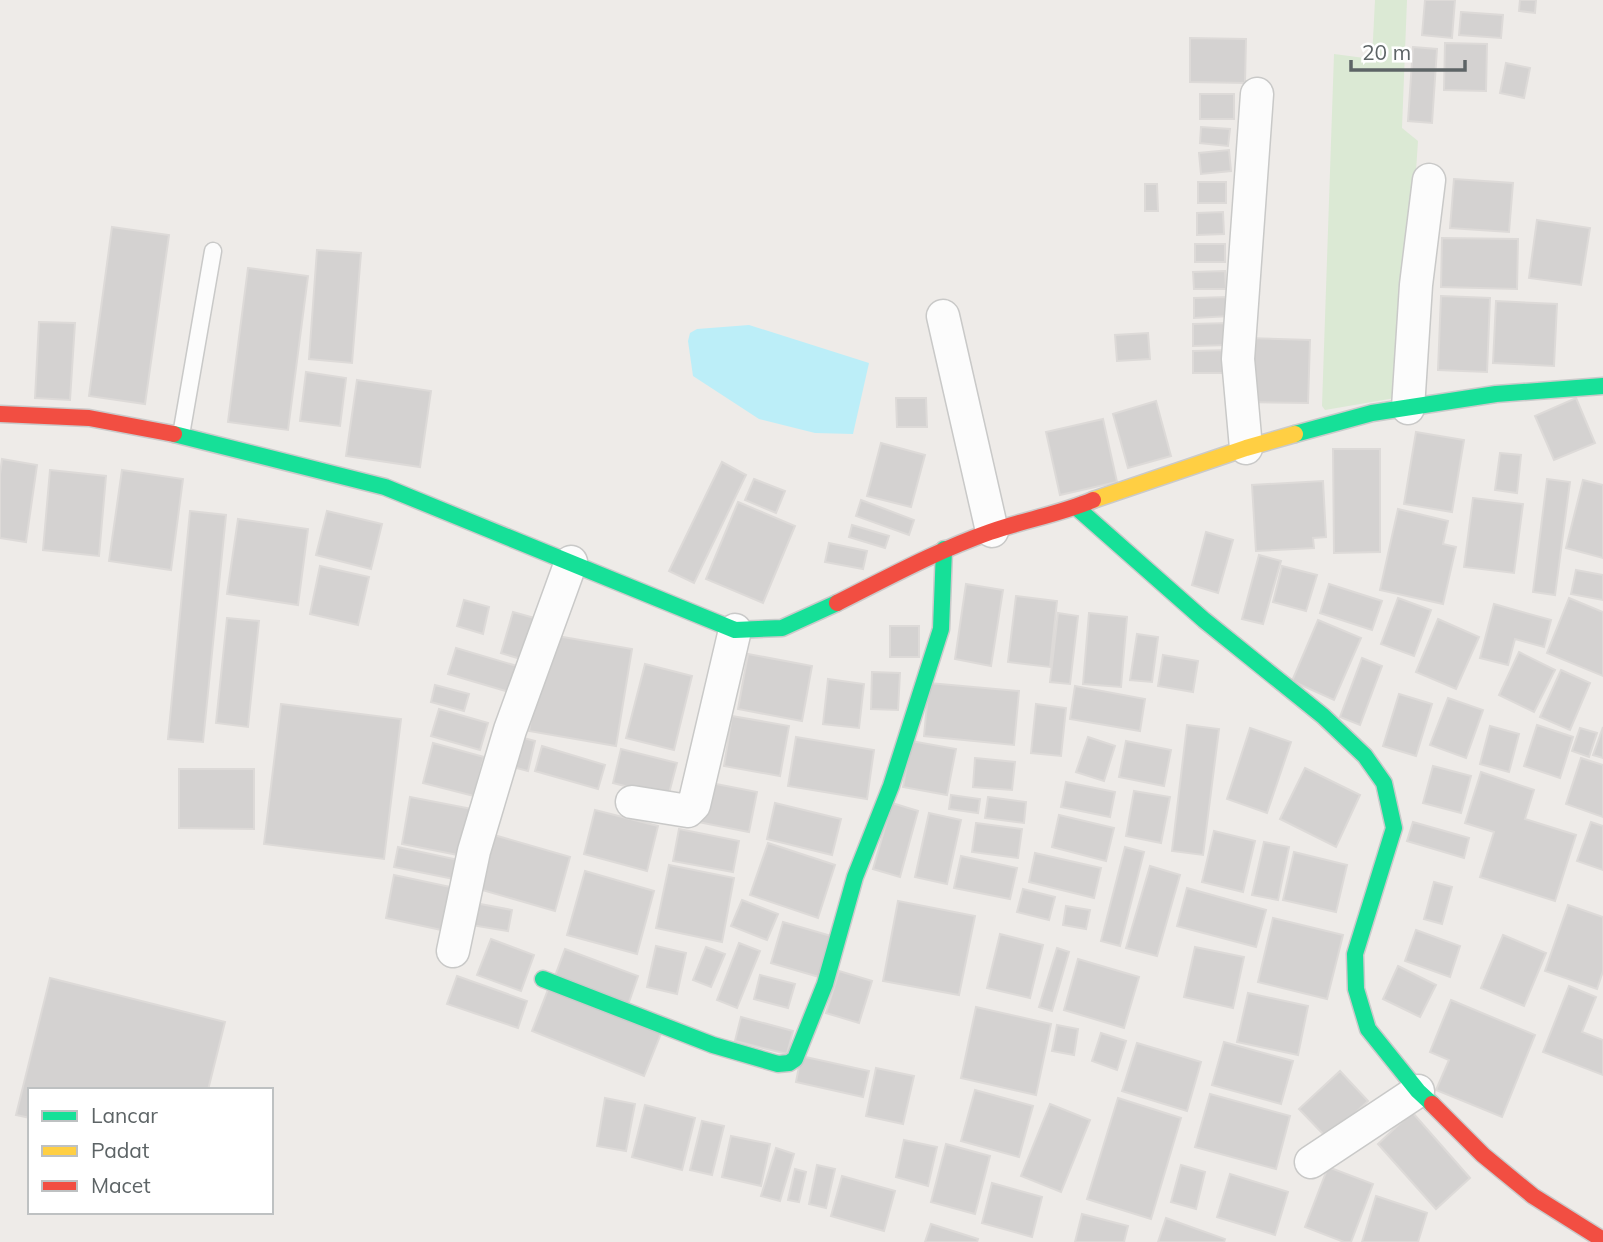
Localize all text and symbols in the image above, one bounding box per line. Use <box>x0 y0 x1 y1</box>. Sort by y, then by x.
scale bar <box>1351 28 1465 72</box>
text: 20 m <box>1362 39 1411 65</box>
legend <box>28 1088 273 1214</box>
text: Lancar <box>91 1102 158 1128</box>
text: Padat <box>91 1137 149 1163</box>
text: Macet <box>91 1172 151 1198</box>

